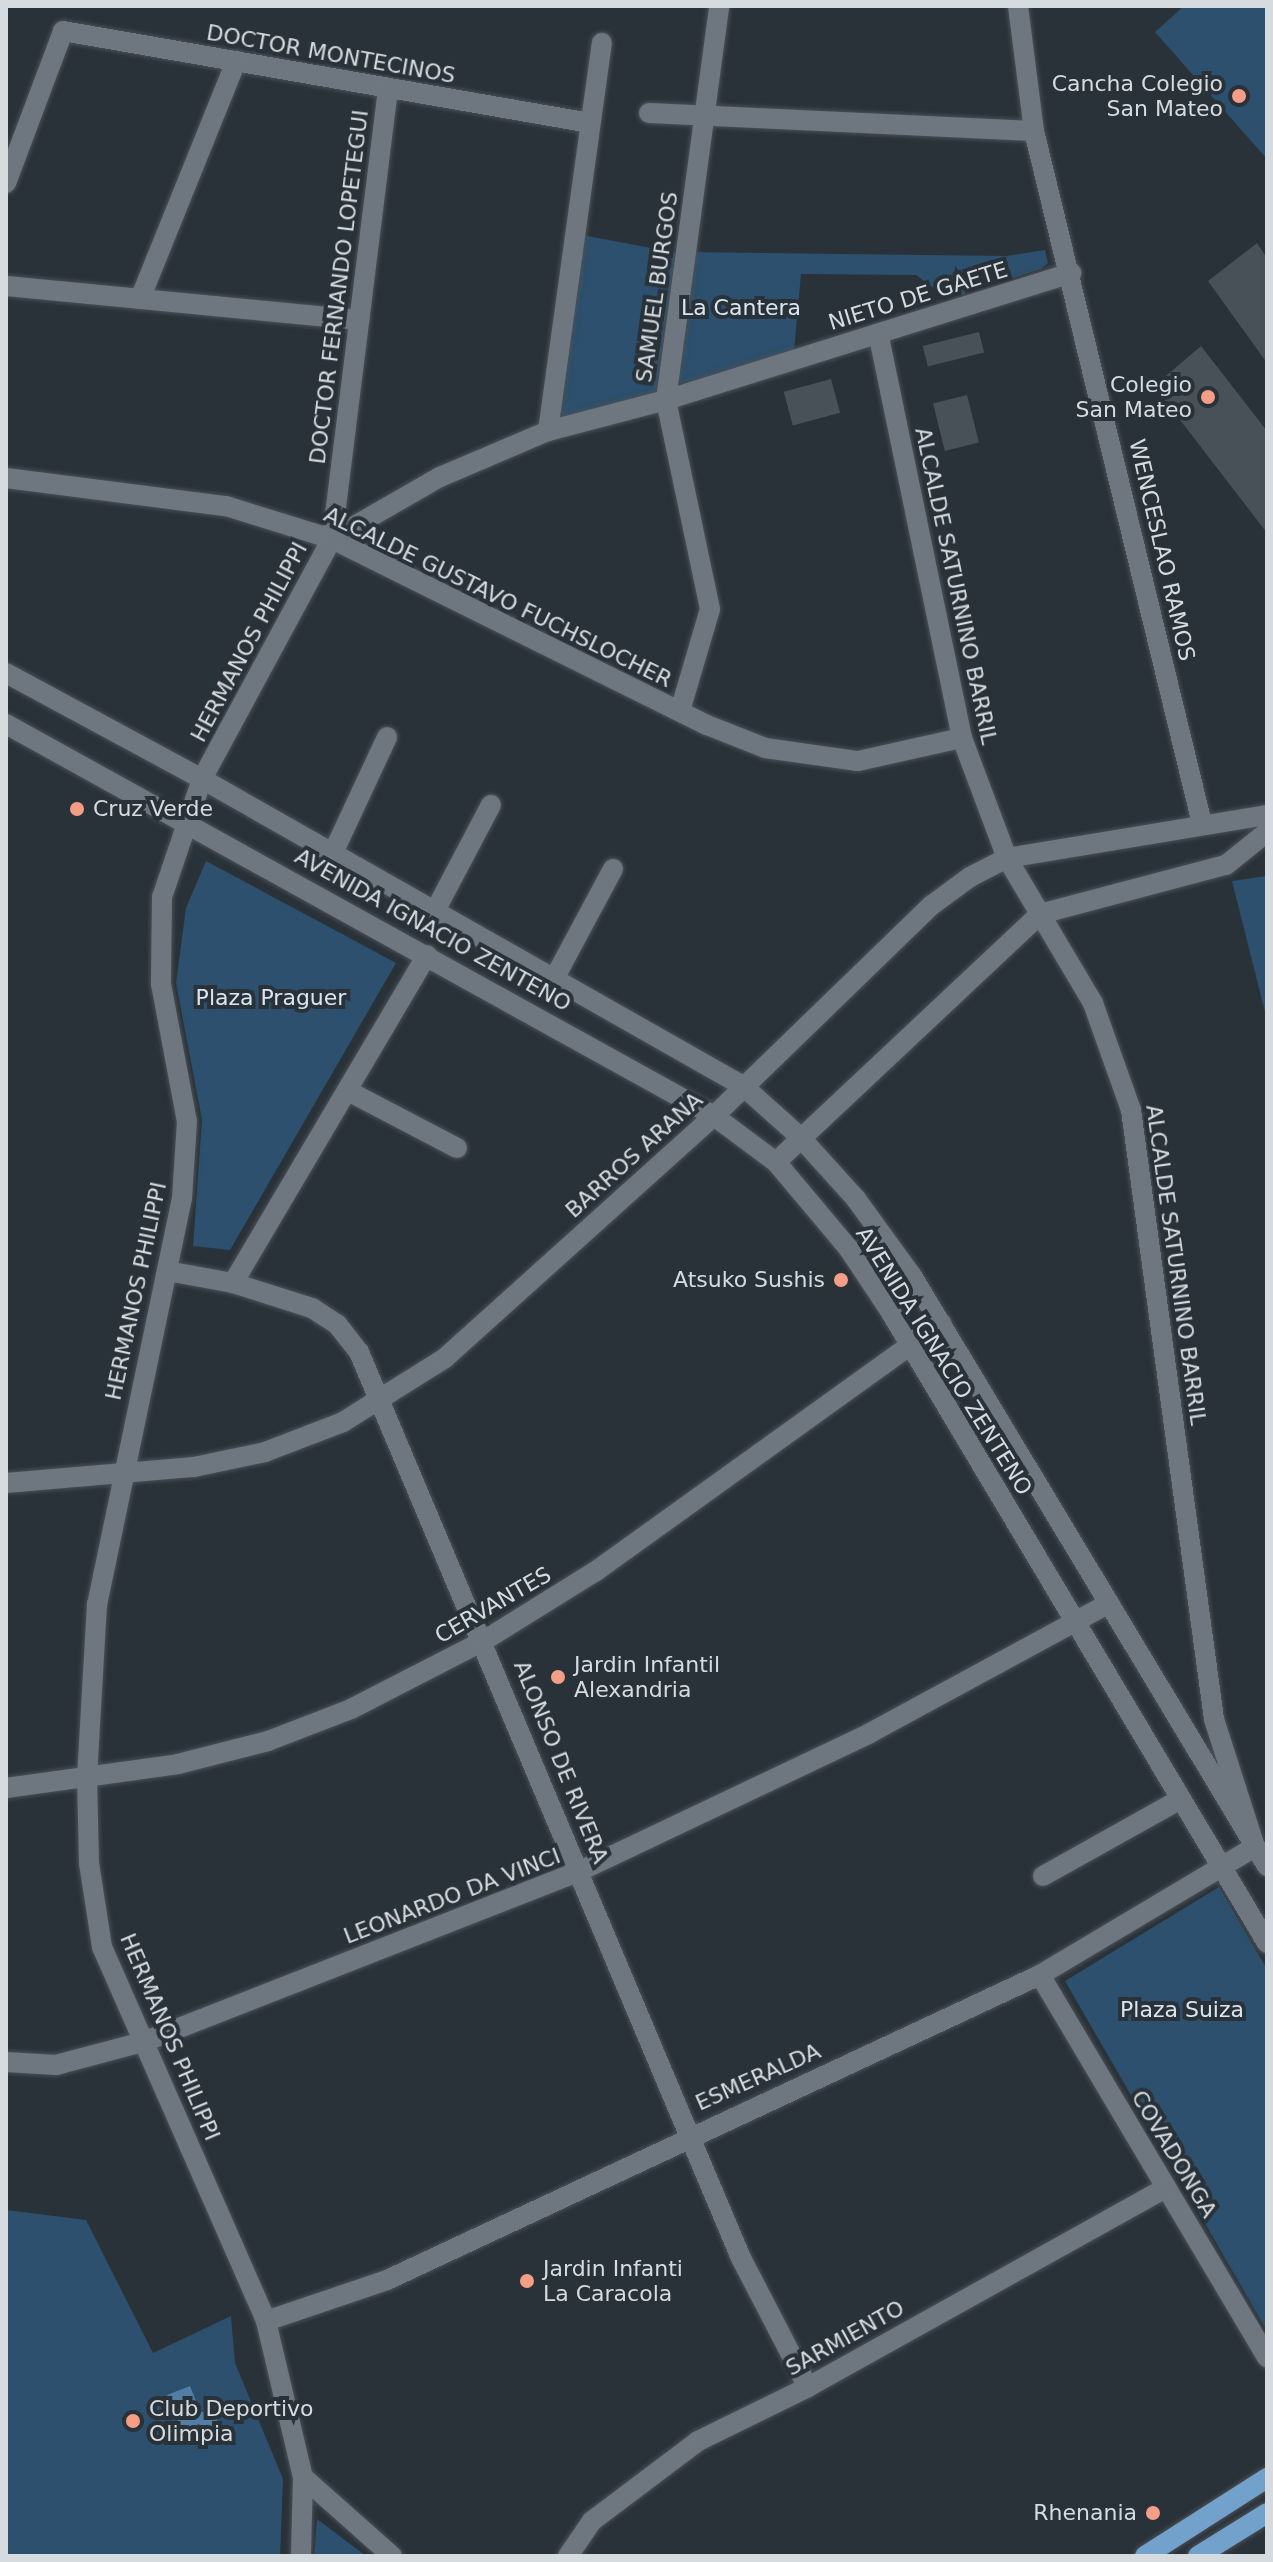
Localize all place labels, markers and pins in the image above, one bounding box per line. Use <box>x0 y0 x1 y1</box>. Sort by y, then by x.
place label: Cancha Colegio San Mateo <box>1052 70 1223 122</box>
marker: Cancha Colegio San Mateo <box>1230 87 1248 105</box>
place label: Colegio San Mateo <box>1076 371 1192 422</box>
marker: Colegio San Mateo <box>1199 388 1217 406</box>
place label: Cruz Verde <box>93 796 213 822</box>
marker: Cruz Verde <box>68 800 86 818</box>
place label: Atsuko Sushis <box>673 1267 825 1293</box>
marker: Atsuko Sushis <box>832 1271 850 1289</box>
place label: Jardin Infantil Alexandria <box>574 1651 720 1702</box>
marker: Jardin Infantil Alexandria <box>549 1668 567 1686</box>
place label: Jardin Infanti La Caracola <box>543 2255 683 2306</box>
marker: Jardin Infanti La Caracola <box>518 2272 536 2290</box>
place label: Club Deportivo Olimpia <box>149 2395 314 2446</box>
marker: Club Deportivo Olimpia <box>124 2412 142 2430</box>
place label: Rhenania <box>1033 2500 1137 2526</box>
marker: Rhenania <box>1144 2504 1162 2522</box>

